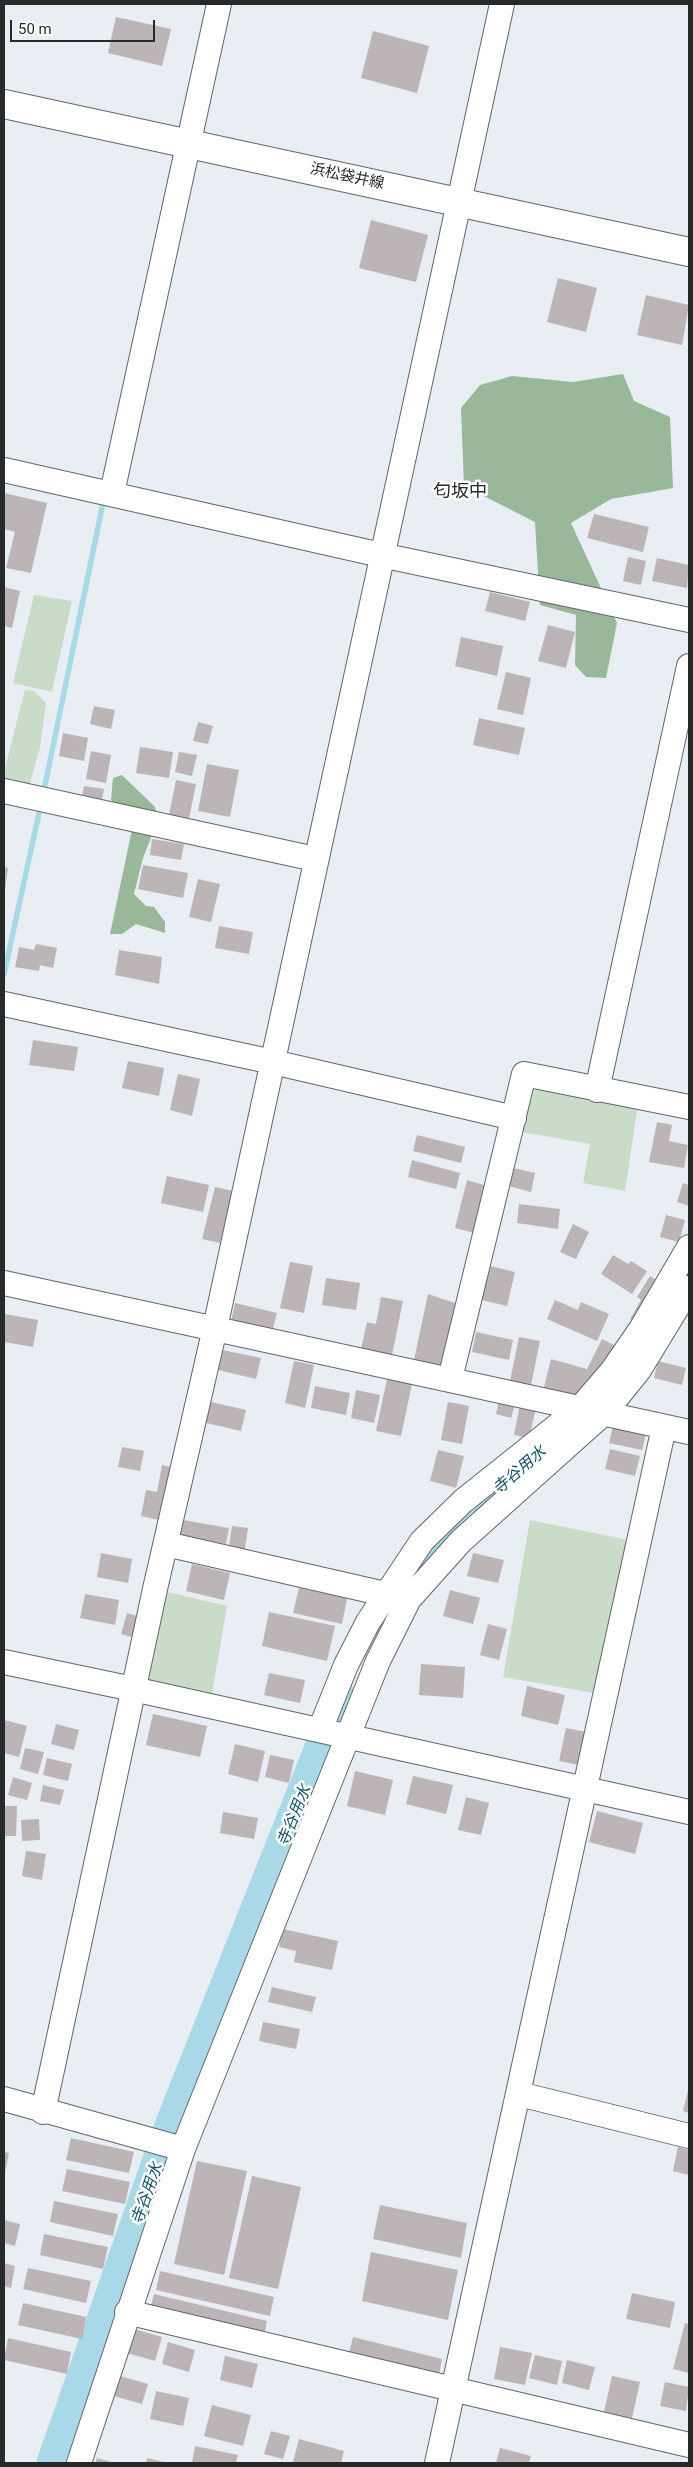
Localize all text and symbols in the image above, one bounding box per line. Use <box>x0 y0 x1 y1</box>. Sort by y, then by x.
scale bar <box>12 10 158 42</box>
text: 50 m <box>18 20 52 38</box>
street label: 浜松袋井線 <box>308 160 386 194</box>
district label: 匂坂中 <box>433 481 487 503</box>
water label: 寺谷用水 <box>490 1443 550 1499</box>
water label: 寺谷用水 <box>274 1783 316 1849</box>
water label: 寺谷用水 <box>129 2161 167 2227</box>

